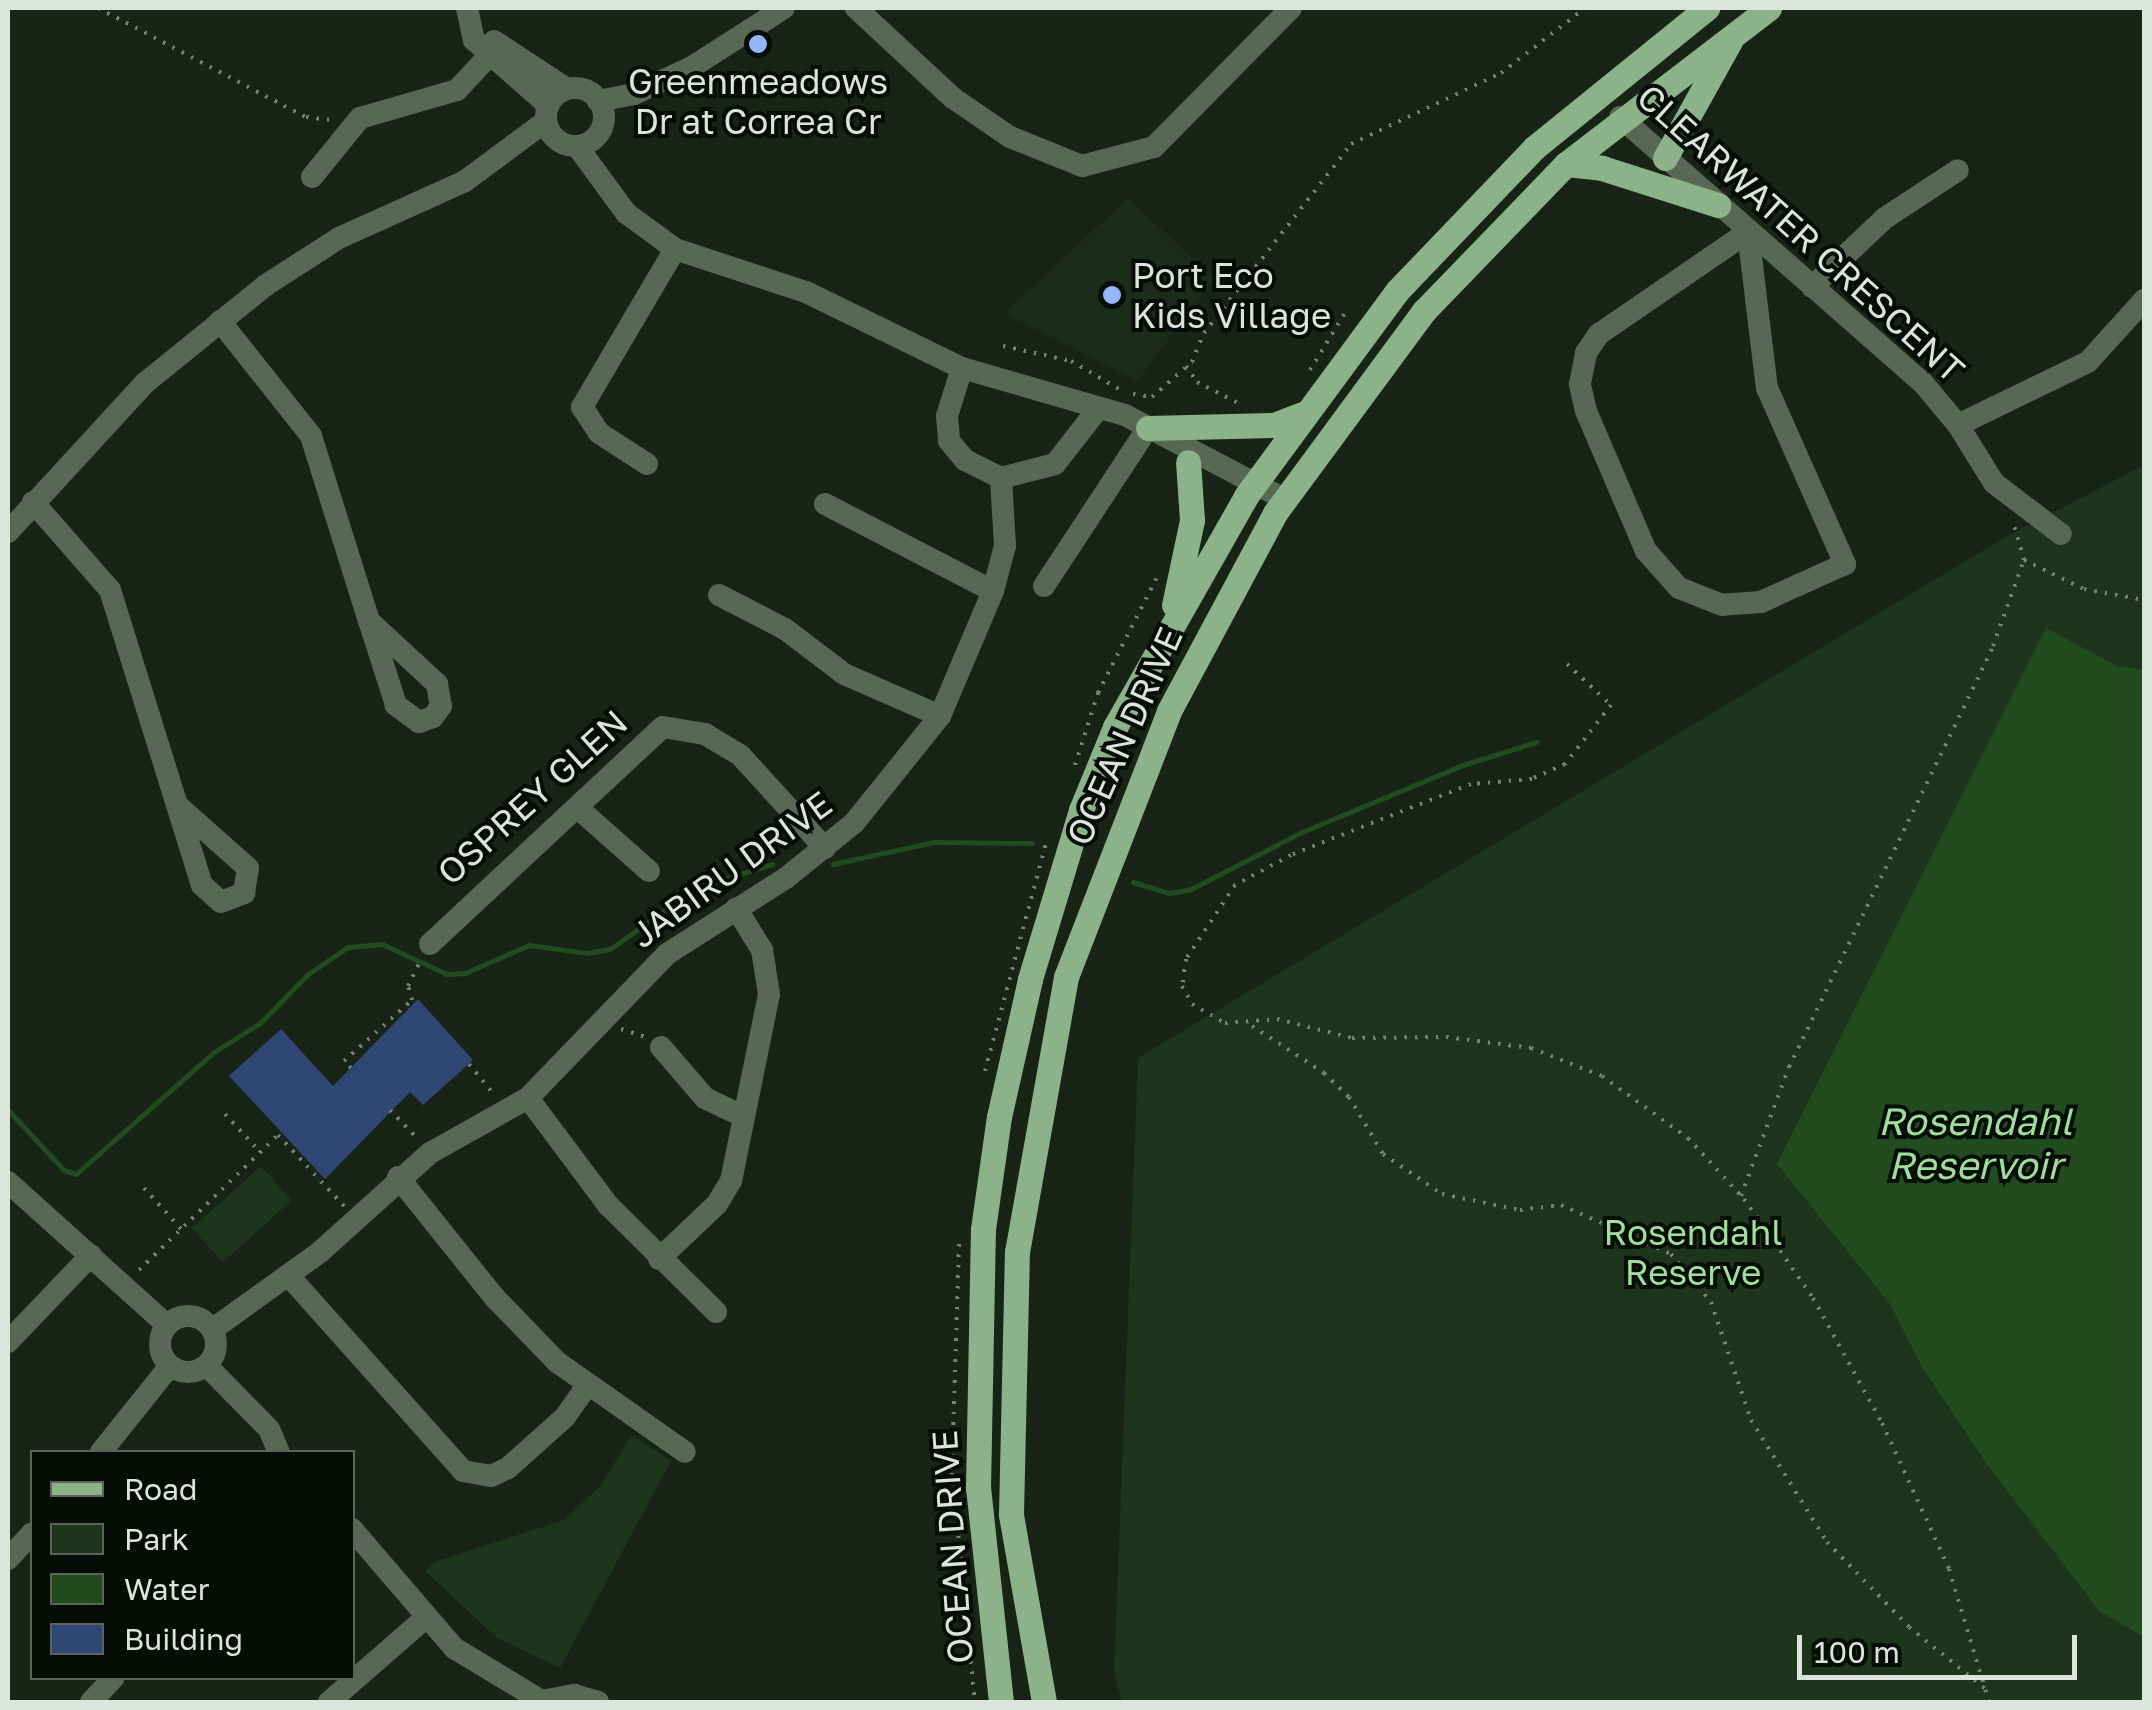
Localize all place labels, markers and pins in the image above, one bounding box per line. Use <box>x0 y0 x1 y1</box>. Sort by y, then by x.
marker: Greenmeadows Dr at Correa Cr <box>747 33 769 55</box>
place label: Greenmeadows Dr at Correa Cr <box>628 60 888 142</box>
place label: Port Eco Kids Village <box>1132 254 1331 336</box>
marker: Port Eco Kids Village <box>1101 284 1123 306</box>

